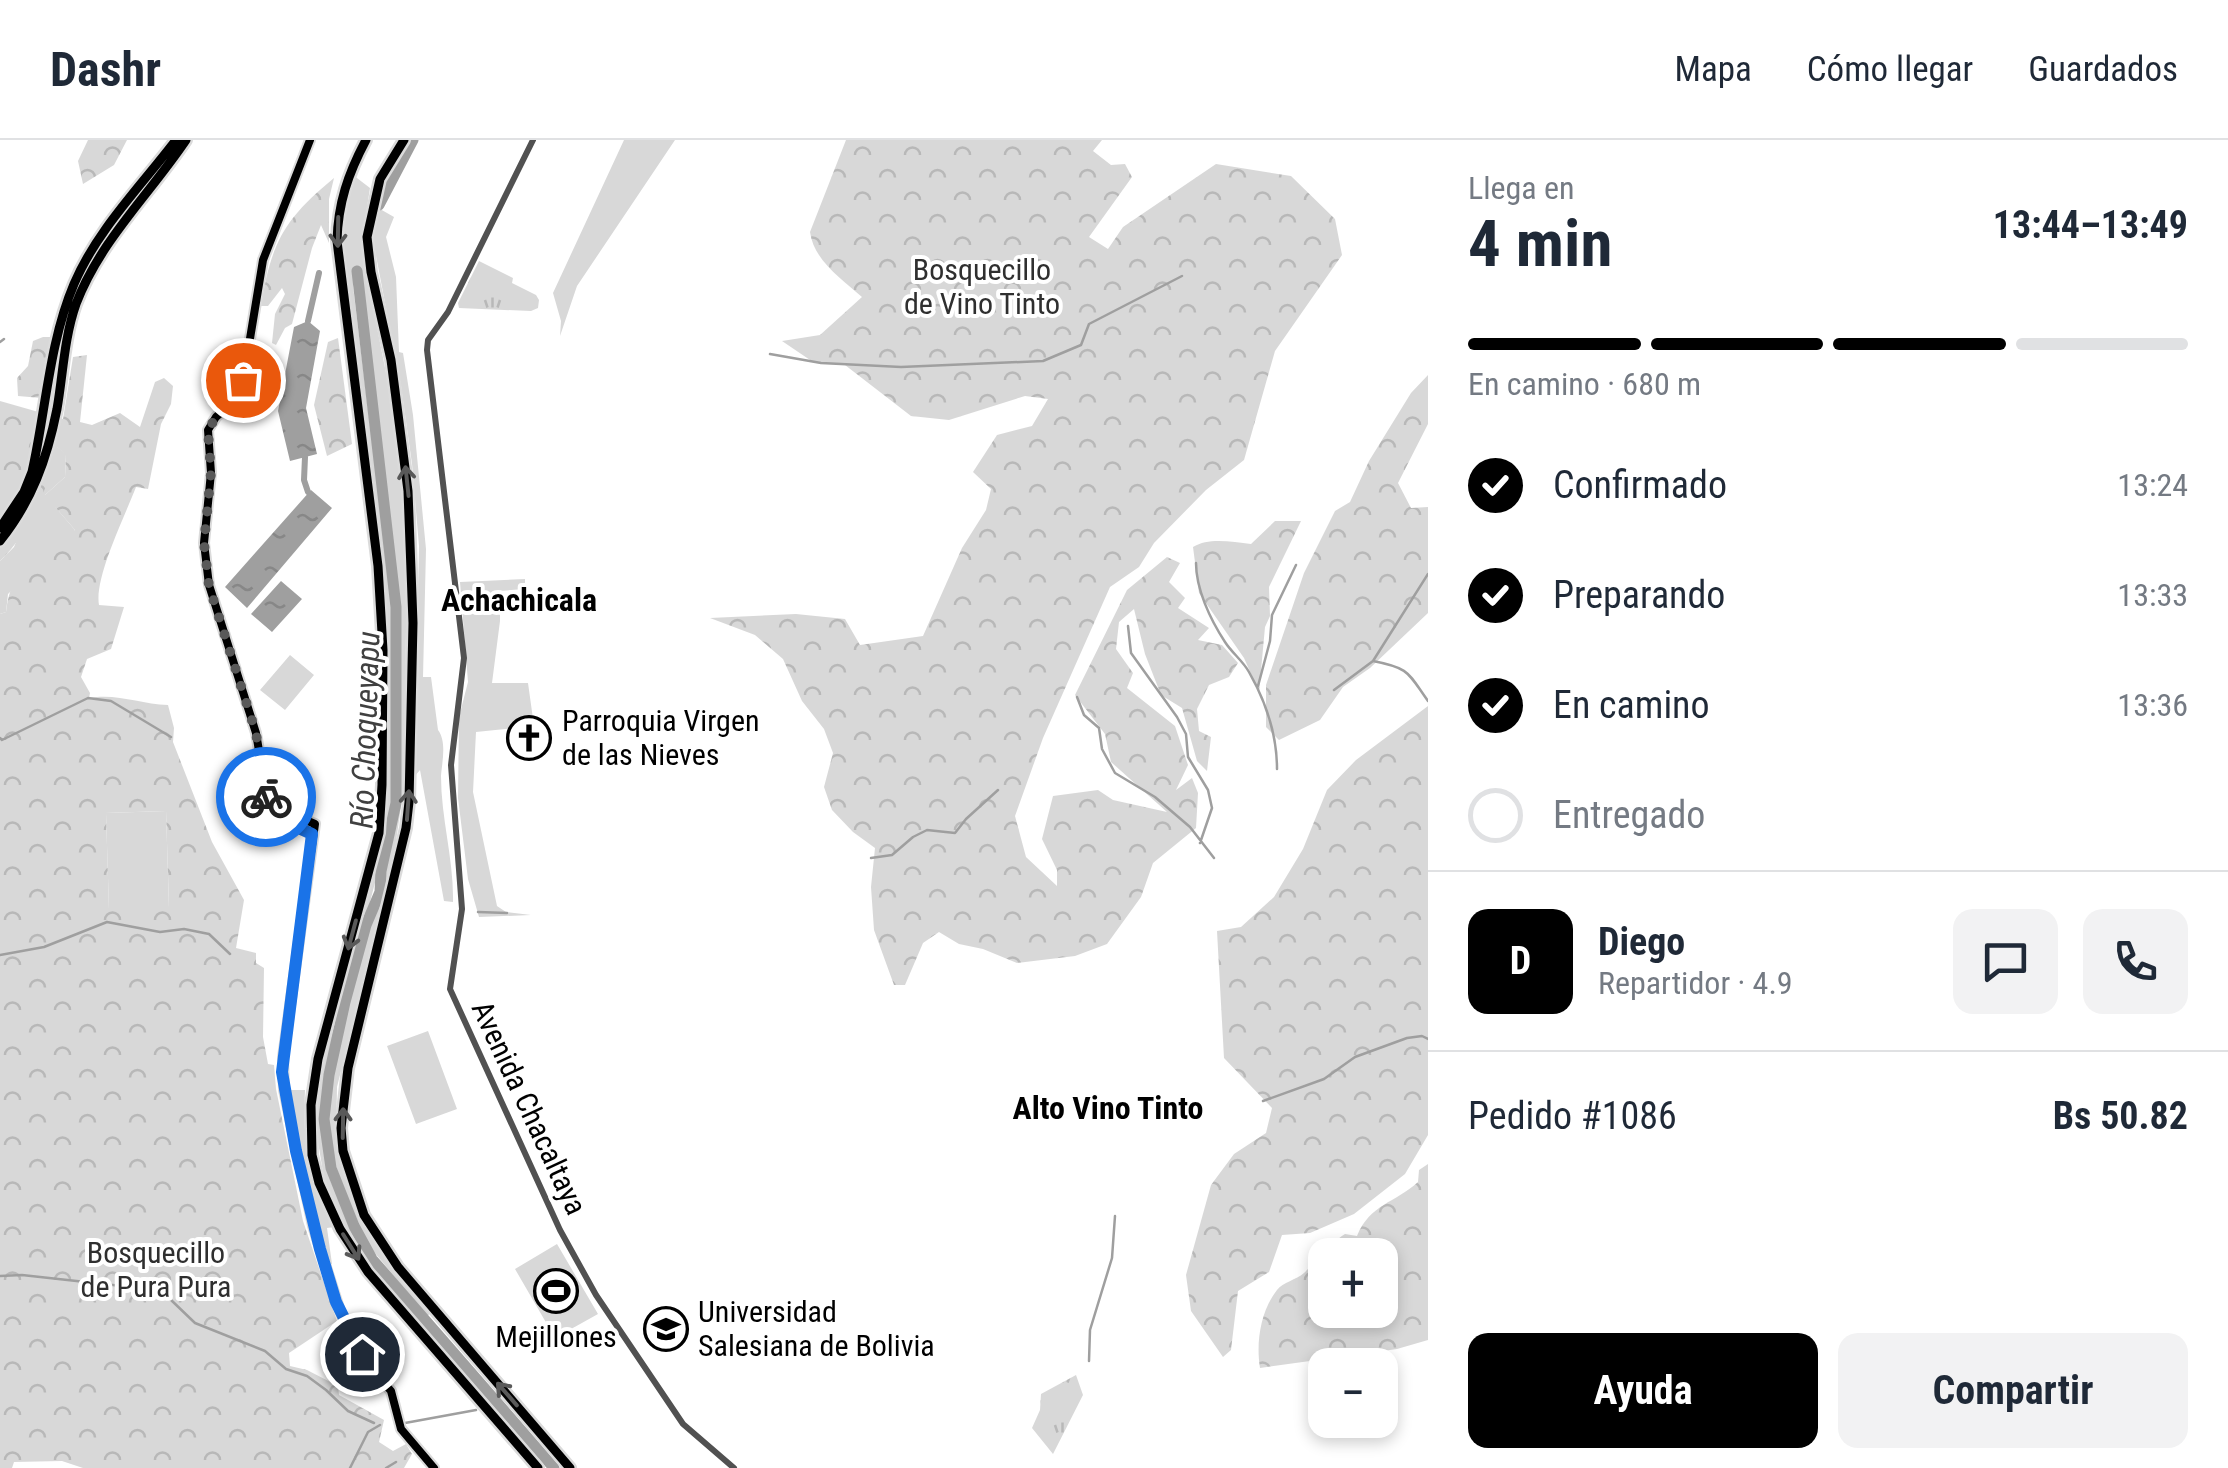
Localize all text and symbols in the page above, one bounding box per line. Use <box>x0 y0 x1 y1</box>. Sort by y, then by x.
text: Dashr <box>50 41 161 98</box>
text: Mapa <box>1675 49 1752 90</box>
text: Cómo llegar <box>1807 49 1973 90</box>
text: Guardados <box>2028 49 2178 90</box>
text: Llega en <box>1468 169 1575 207</box>
text: 13:44–13:49 <box>1993 203 2188 247</box>
text: 4 min <box>1468 206 1612 282</box>
one-way arrow <box>328 214 348 247</box>
park label: Bosquecillo de Vino Tinto <box>904 252 1060 321</box>
pin <box>201 338 286 423</box>
icon: bag <box>216 353 271 408</box>
text: En camino · 680 m <box>1468 365 1701 403</box>
icon: check <box>1468 458 1523 513</box>
text: Confirmado <box>1553 463 1727 507</box>
one-way arrow <box>397 465 416 497</box>
text: 13:24 <box>2117 466 2188 504</box>
icon: check <box>1468 568 1523 623</box>
text: Preparando <box>1553 573 1725 617</box>
text: 13:33 <box>2117 576 2188 614</box>
district label: Achachicala <box>441 581 597 619</box>
water label: Río Choqueyapu <box>343 631 387 829</box>
icon: check <box>1468 678 1523 733</box>
text: En camino <box>1553 683 1710 727</box>
text: 13:36 <box>2117 686 2188 724</box>
place label: Parroquia Virgen de las Nieves <box>562 703 760 772</box>
church icon: Parroquia Virgen de las Nieves <box>506 715 552 761</box>
courier <box>216 747 316 847</box>
icon: bike <box>239 770 294 825</box>
one-way arrow <box>399 790 418 822</box>
text: Entregado <box>1553 793 1705 837</box>
button: chat <box>1953 909 2058 1014</box>
button: phone <box>2083 909 2188 1014</box>
one-way arrow <box>341 919 360 950</box>
text: Diego <box>1598 920 1685 964</box>
text: D <box>1510 939 1531 983</box>
text: Repartidor · 4.9 <box>1598 964 1793 1002</box>
street label: Avenida Chacaltaya <box>465 995 594 1220</box>
district label: Alto Vino Tinto <box>1013 1089 1203 1127</box>
text: Pedido #1086 <box>1468 1094 1677 1138</box>
text: Bs 50.82 <box>2053 1094 2188 1138</box>
one-way arrow <box>333 1107 352 1139</box>
one-way arrow <box>341 1232 361 1260</box>
park label: Bosquecillo de Pura Pura <box>81 1235 231 1304</box>
map controls <box>1308 1238 1398 1438</box>
button: + <box>1308 1238 1398 1328</box>
sports icon: Mejillones <box>533 1268 579 1314</box>
place label: Universidad Salesiana de Bolivia <box>698 1294 935 1363</box>
school or university icon: Universidad Salesiana de Bolivia <box>643 1306 689 1352</box>
pin <box>320 1312 405 1397</box>
place label: Mejillones <box>495 1319 617 1354</box>
icon: home <box>335 1327 390 1382</box>
button: Ayuda <box>1468 1333 1818 1448</box>
button: Compartir <box>1838 1333 2188 1448</box>
button: − <box>1308 1348 1398 1438</box>
one-way arrow <box>496 1382 519 1407</box>

